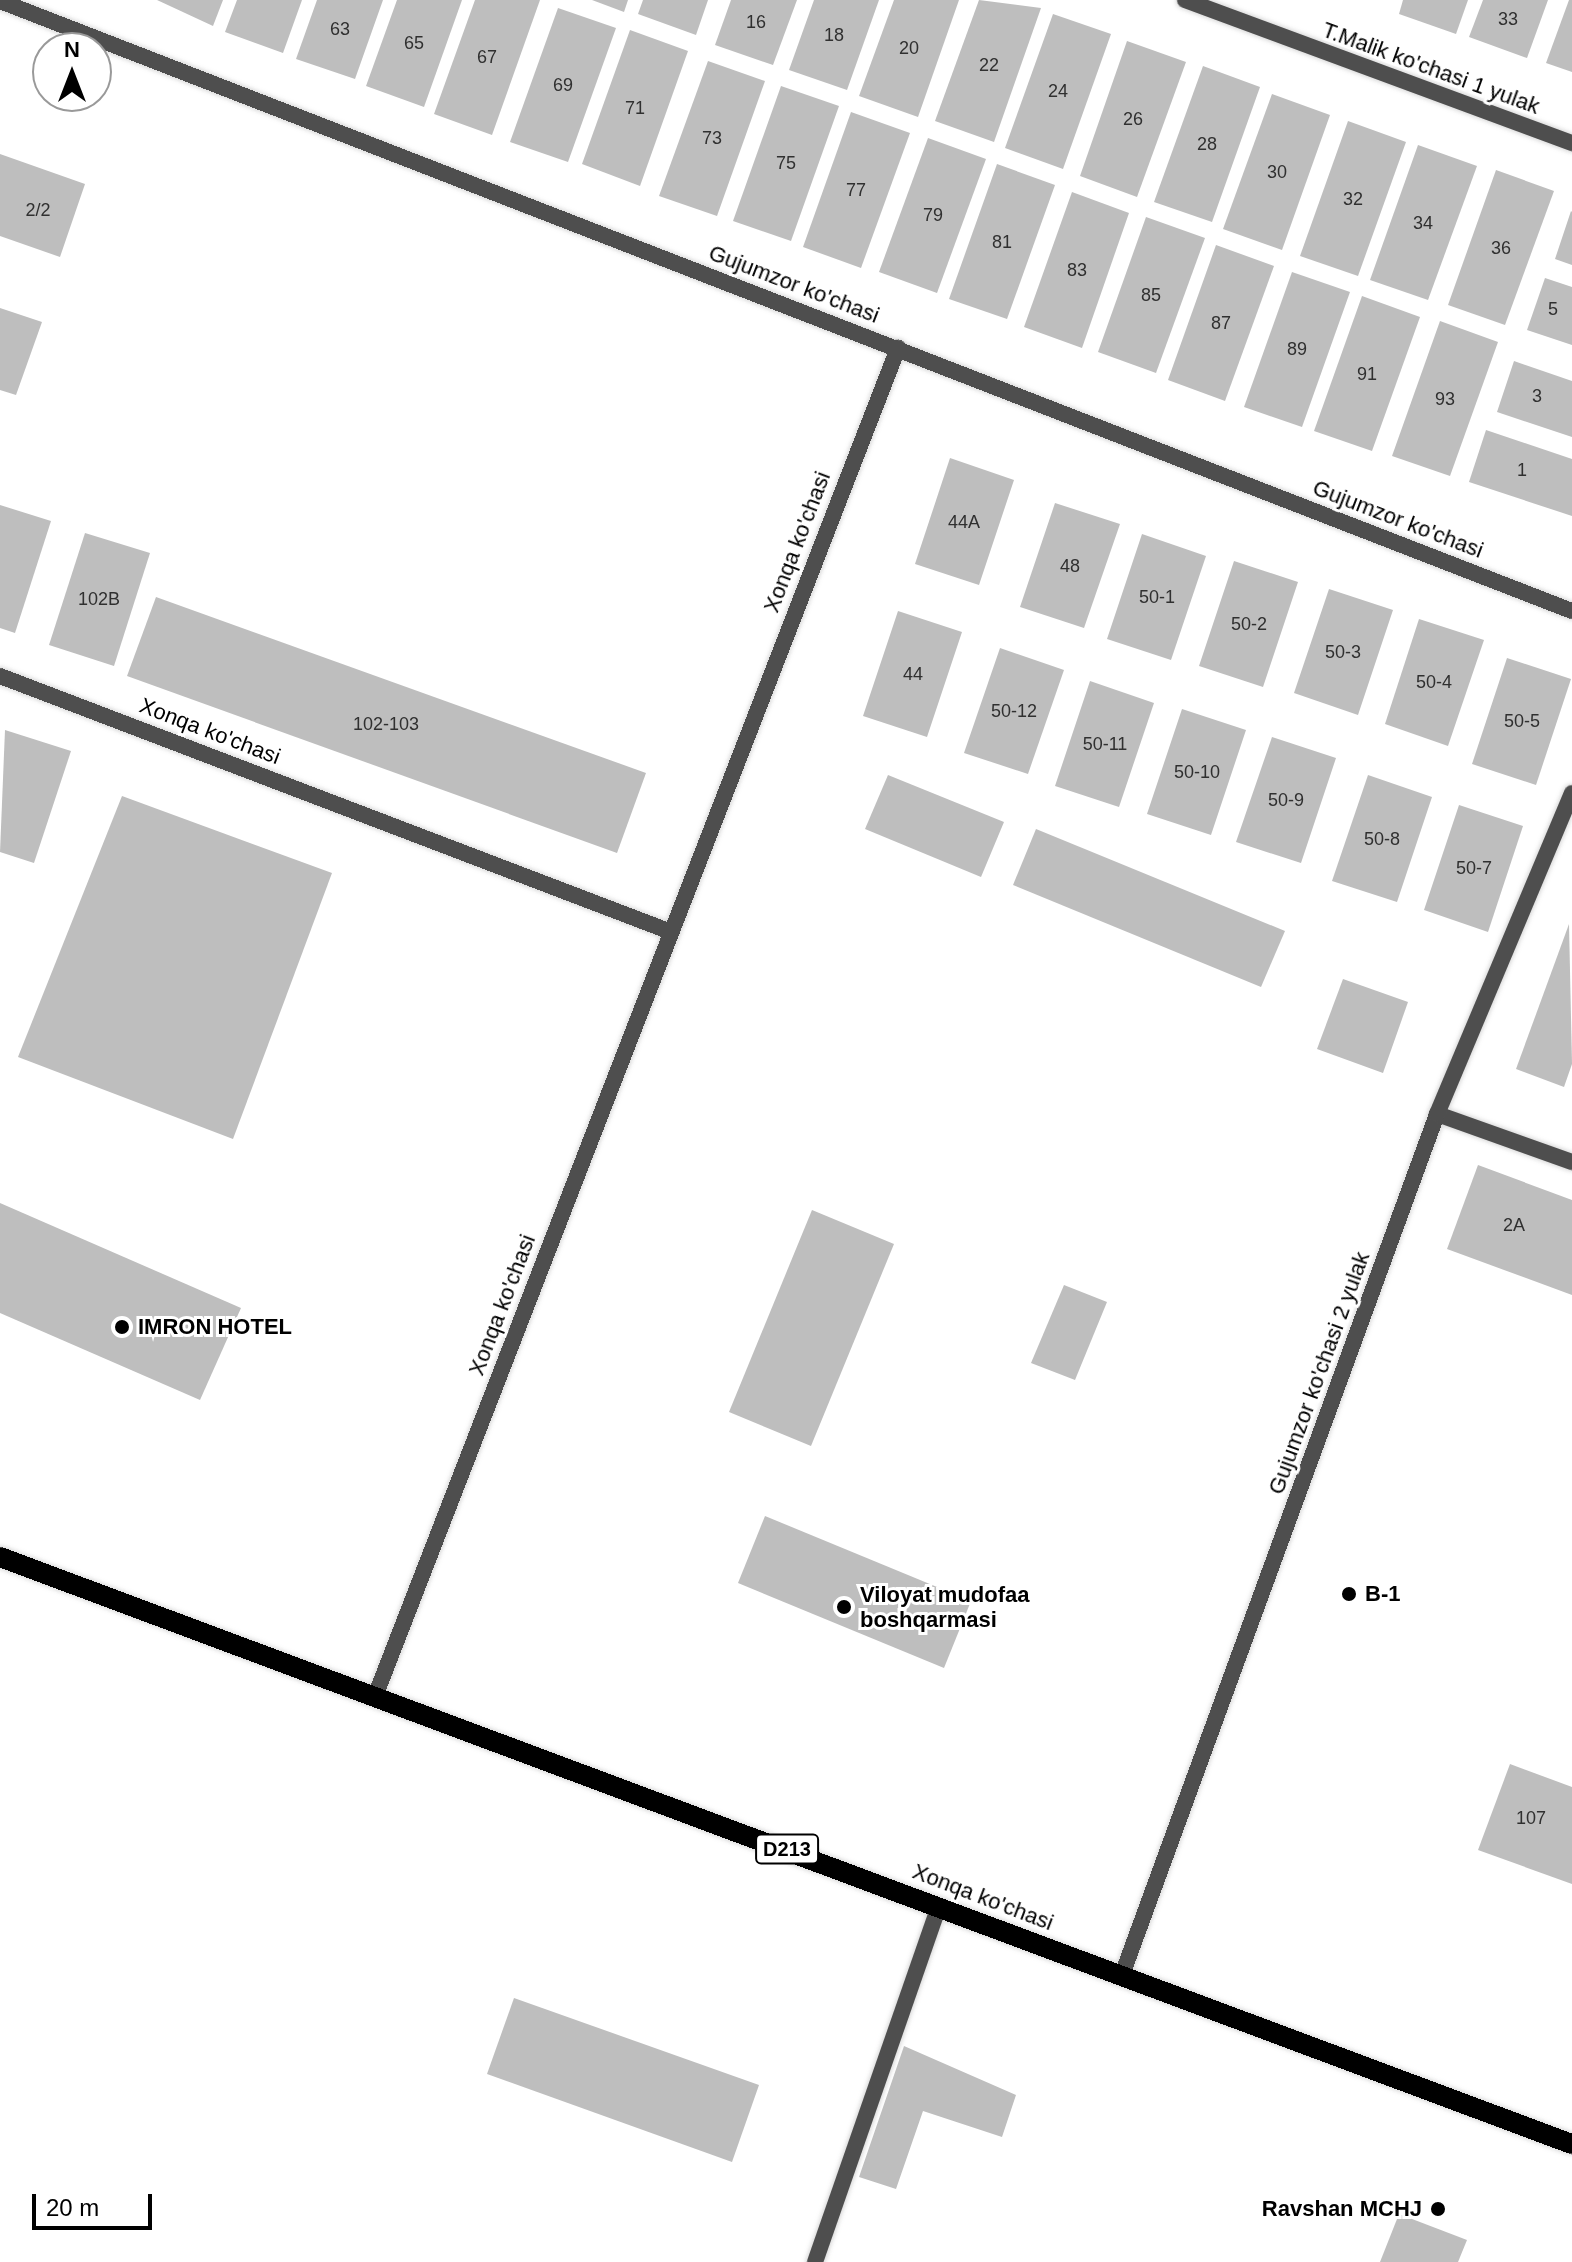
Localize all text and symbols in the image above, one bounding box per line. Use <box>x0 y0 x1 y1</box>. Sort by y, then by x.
house number: 33 <box>1498 8 1518 30</box>
house number: 16 <box>746 11 766 33</box>
street label: T.Malik ko'chasi 1 yulak <box>1319 16 1543 120</box>
house number: 63 <box>330 18 350 40</box>
house number: 18 <box>824 24 844 46</box>
north arrow <box>32 32 112 112</box>
house number: 65 <box>404 32 424 54</box>
text: N <box>64 37 80 62</box>
house number: 20 <box>899 37 919 59</box>
house number: 67 <box>477 46 497 68</box>
house number: 22 <box>979 54 999 76</box>
house number: 69 <box>553 74 573 96</box>
house number: 24 <box>1048 80 1068 102</box>
house number: 71 <box>625 97 645 119</box>
house number: 26 <box>1123 108 1143 130</box>
house number: 73 <box>702 127 722 149</box>
house number: 28 <box>1197 133 1217 155</box>
house number: 75 <box>776 152 796 174</box>
house number: 30 <box>1267 161 1287 183</box>
house number: 77 <box>846 179 866 201</box>
house number: 32 <box>1343 188 1363 210</box>
house number: 2/2 <box>25 199 51 221</box>
house number: 79 <box>923 204 943 226</box>
house number: 34 <box>1413 212 1433 234</box>
house number: 81 <box>992 231 1012 253</box>
house number: 36 <box>1491 237 1511 259</box>
street label: Gujumzor ko'chasi <box>705 239 883 329</box>
house number: 83 <box>1067 259 1087 281</box>
house number: 85 <box>1141 284 1161 306</box>
house number: 5 <box>1548 298 1558 320</box>
house number: 87 <box>1211 312 1231 334</box>
house number: 89 <box>1287 338 1307 360</box>
house number: 91 <box>1357 363 1377 385</box>
house number: 3 <box>1532 385 1542 407</box>
house number: 93 <box>1435 388 1455 410</box>
house number: 1 <box>1517 459 1527 481</box>
street label: Xonqa ko'chasi <box>758 468 836 616</box>
street label: Gujumzor ko'chasi <box>1309 474 1487 564</box>
house number: 44A <box>948 511 980 533</box>
house number: 48 <box>1060 555 1080 577</box>
house number: 50-1 <box>1139 586 1175 608</box>
house number: 102В <box>78 588 120 610</box>
house number: 50-2 <box>1231 613 1267 635</box>
house number: 50-3 <box>1325 641 1361 663</box>
house number: 44 <box>903 663 923 685</box>
house number: 50-4 <box>1416 671 1452 693</box>
street label: Xonqa ko'chasi <box>136 692 284 770</box>
house number: 50-12 <box>991 700 1037 722</box>
house number: 50-5 <box>1504 710 1540 732</box>
house number: 102-103 <box>353 713 419 735</box>
house number: 50-11 <box>1083 733 1127 755</box>
house number: 50-10 <box>1174 761 1220 783</box>
house number: 50-9 <box>1268 789 1304 811</box>
house number: 50-8 <box>1364 828 1400 850</box>
house number: 50-7 <box>1456 857 1492 879</box>
house number: 2A <box>1503 1214 1525 1236</box>
street label: Xonqa ko'chasi <box>463 1231 541 1379</box>
street label: Gujumzor ko'chasi 2 yulak <box>1263 1248 1375 1498</box>
place label: IMRON HOTEL <box>138 1314 292 1340</box>
marker: IMRON HOTEL <box>113 1318 131 1336</box>
place label: Viloyat mudofaa boshqarmasi <box>860 1581 1030 1632</box>
place label: В-1 <box>1365 1581 1400 1607</box>
marker: В-1 <box>1340 1585 1358 1603</box>
marker: Viloyat mudofaa boshqarmasi <box>835 1598 853 1616</box>
house number: 107 <box>1516 1807 1546 1829</box>
road number: D213 <box>755 1833 819 1865</box>
street label: Xonqa ko'chasi <box>909 1858 1057 1936</box>
scale bar <box>36 2178 156 2228</box>
text: 20 m <box>46 2194 99 2221</box>
place label: Ravshan MCHJ <box>1262 2196 1422 2222</box>
marker: Ravshan MCHJ <box>1429 2200 1447 2218</box>

